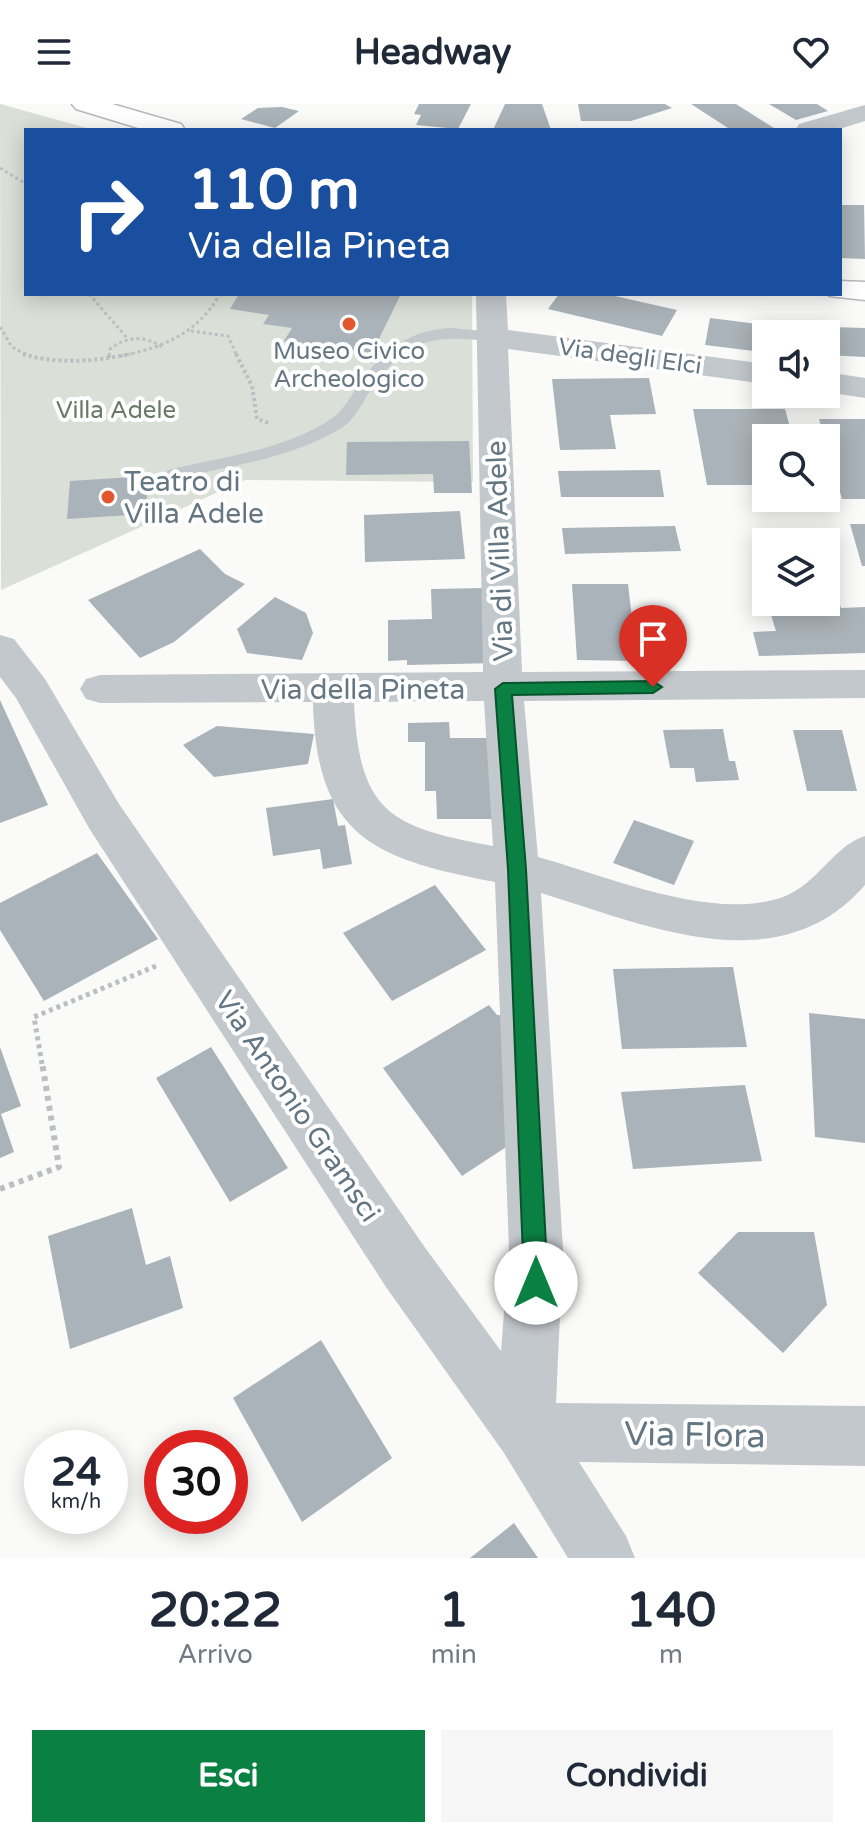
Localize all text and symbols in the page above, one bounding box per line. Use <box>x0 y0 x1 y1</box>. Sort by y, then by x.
icon: menu <box>32 30 76 74</box>
icon: heart <box>789 30 833 74</box>
text: Headway <box>354 31 511 74</box>
text: 110 m <box>188 157 359 224</box>
icon: right <box>56 160 160 264</box>
text: Via della Pineta <box>188 225 451 268</box>
marker: Museo Civico Archeologico <box>340 315 358 333</box>
map controls <box>752 320 840 616</box>
button: sound <box>752 320 840 408</box>
street label: Via degli Elci <box>556 332 703 381</box>
place label: Museo Civico Archeologico <box>273 337 425 394</box>
park label: Villa Adele <box>56 396 176 425</box>
button: search <box>752 424 840 512</box>
street label: Via di Villa Adele <box>479 440 521 662</box>
place label: Teatro di Villa Adele <box>124 465 264 531</box>
marker: Teatro di Villa Adele <box>99 488 117 506</box>
button: layers <box>752 528 840 616</box>
pin <box>619 605 687 687</box>
icon: arrive <box>631 617 675 661</box>
street label: Via della Pineta <box>261 673 465 707</box>
street label: Via Antonio Gramsci <box>207 985 387 1228</box>
position arrow <box>494 1241 578 1325</box>
street label: Via Flora <box>624 1414 766 1457</box>
speed limit sign: 30 <box>144 1430 248 1534</box>
text: 24 <box>51 1448 101 1496</box>
text: km/h <box>51 1490 101 1514</box>
text: 20:22 <box>149 1582 282 1640</box>
text: 1 <box>439 1582 469 1640</box>
text: 140 <box>626 1582 716 1640</box>
text: Arrivo <box>178 1639 253 1670</box>
text: min <box>431 1639 477 1670</box>
text: m <box>659 1639 683 1670</box>
button: Esci <box>32 1730 425 1822</box>
button: Condividi <box>441 1730 833 1822</box>

